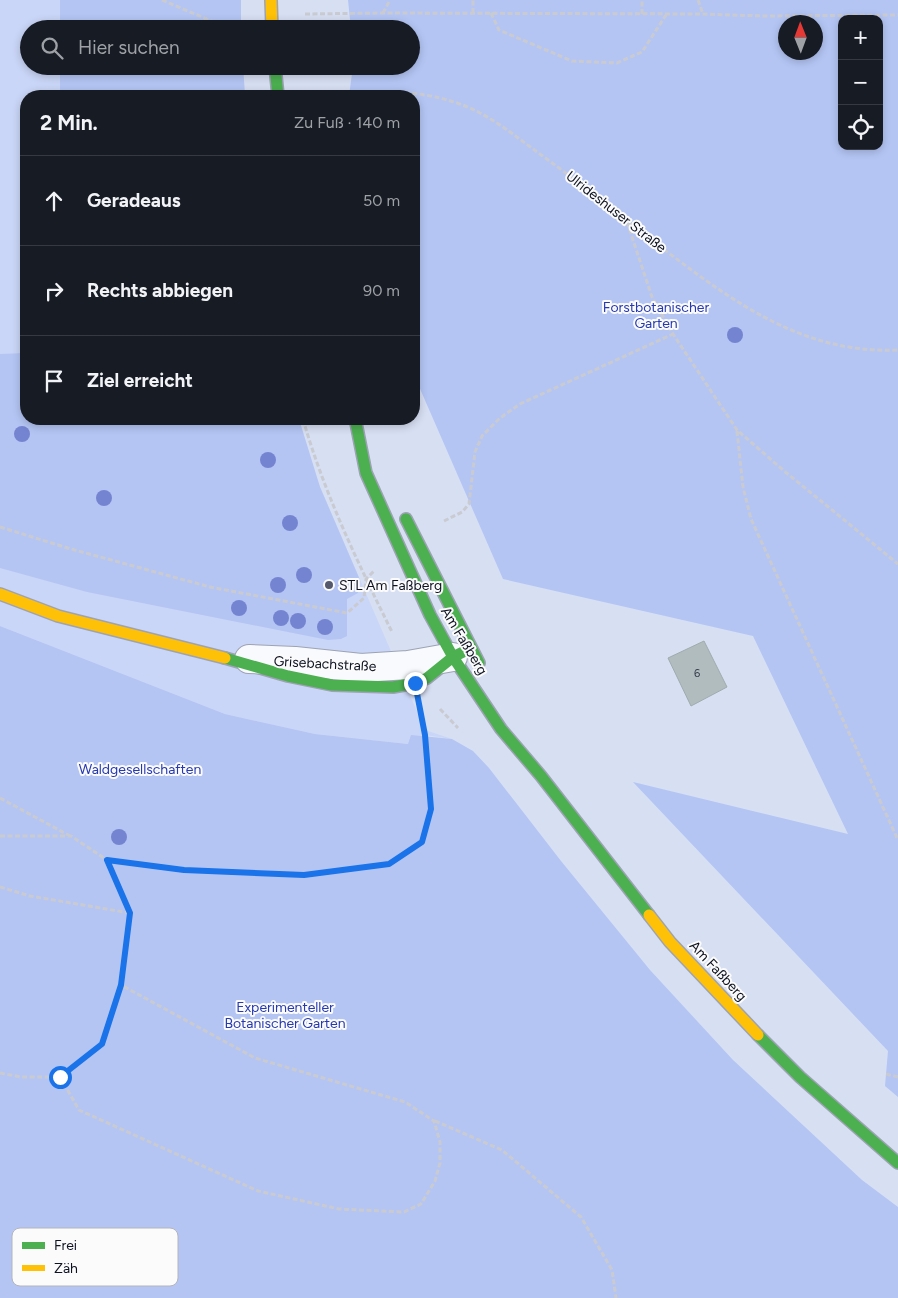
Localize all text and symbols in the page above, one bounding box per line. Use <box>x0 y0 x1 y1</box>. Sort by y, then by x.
north arrow <box>778 15 823 60</box>
map controls <box>838 15 883 150</box>
button: + <box>838 15 883 60</box>
search box <box>20 20 420 75</box>
icon: search <box>38 34 66 62</box>
text: Hier suchen <box>78 36 179 59</box>
button: − <box>838 60 883 105</box>
button: locate <box>838 105 883 150</box>
text: 2 Min. <box>40 110 98 135</box>
text: Zu Fuß · 140 m <box>294 113 400 132</box>
street label: Ulrideshuser Straße <box>562 168 670 257</box>
icon: ahead <box>40 187 68 215</box>
text: Geradeaus <box>87 189 181 212</box>
text: 50 m <box>363 191 400 210</box>
icon: right <box>40 277 68 305</box>
text: Rechts abbiegen <box>87 279 233 302</box>
text: 90 m <box>363 281 400 300</box>
park label: Forstbotanischer Garten <box>603 299 709 332</box>
icon: arrive <box>40 367 68 395</box>
text: Ziel erreicht <box>87 369 193 392</box>
place label: STL Am Faßberg <box>339 577 442 594</box>
marker: STL Am Faßberg <box>323 579 335 591</box>
street label: Am Faßberg <box>437 604 491 678</box>
street label: Grisebachstraße <box>273 653 377 675</box>
house number: 6 <box>694 667 700 680</box>
route end <box>404 672 427 695</box>
park label: Waldgesellschaften <box>79 761 201 778</box>
street label: Am Faßberg <box>686 937 750 1005</box>
park label: Experimenteller Botanischer Garten <box>224 999 346 1032</box>
route start <box>49 1066 72 1089</box>
legend <box>12 1228 178 1286</box>
text: Frei <box>54 1237 77 1254</box>
text: Zäh <box>54 1260 78 1277</box>

